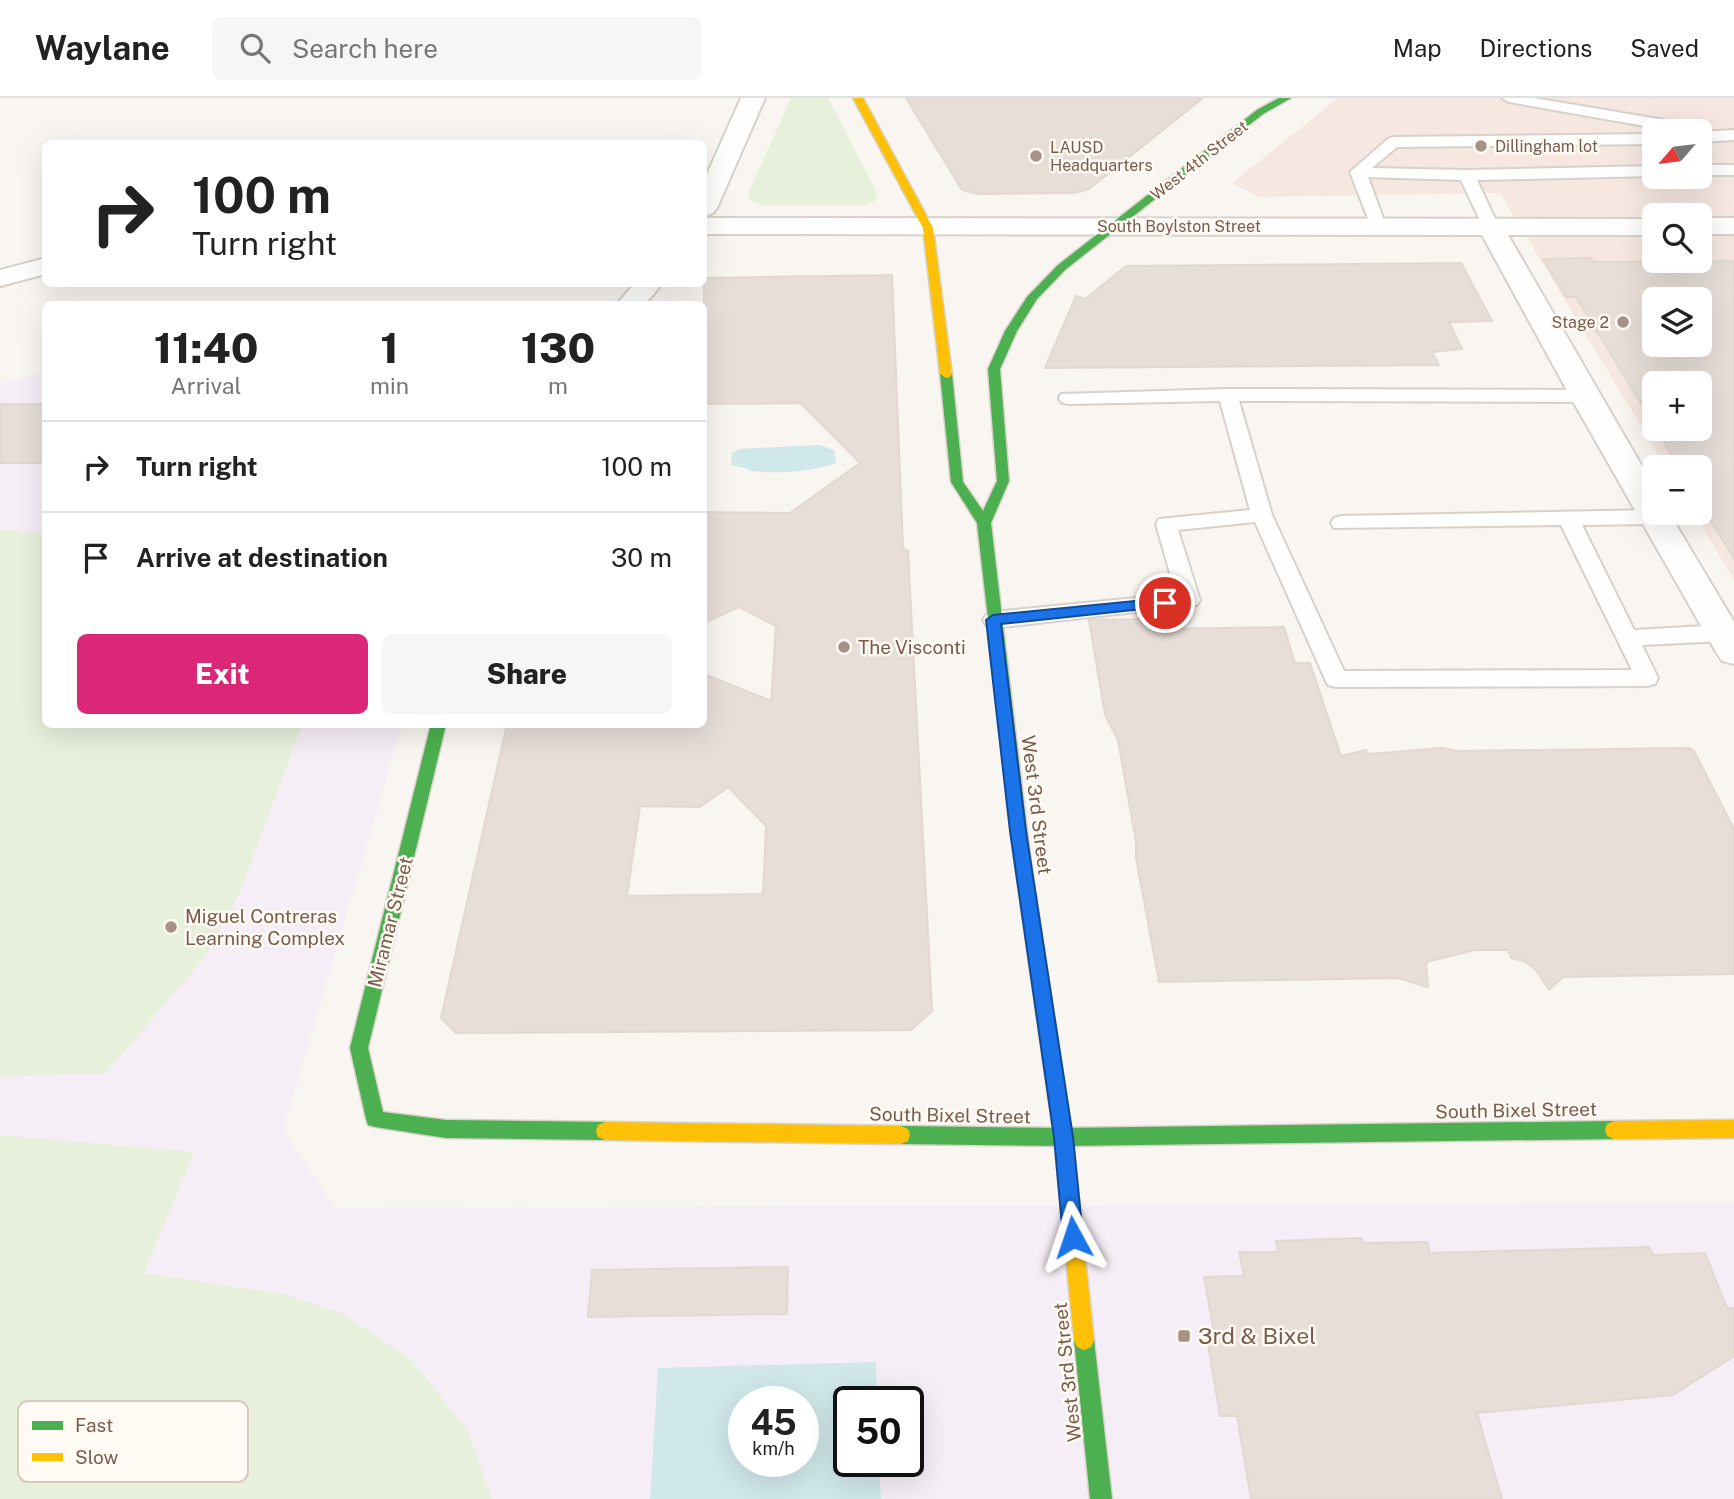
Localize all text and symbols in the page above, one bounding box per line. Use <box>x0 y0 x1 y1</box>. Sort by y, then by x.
search box <box>212 17 702 80</box>
text: Waylane <box>35 29 170 67</box>
icon: search <box>236 29 274 67</box>
text: Search here <box>292 33 438 64</box>
text: Map <box>1393 34 1442 62</box>
text: Directions <box>1480 34 1592 62</box>
text: Saved <box>1630 34 1699 62</box>
street label: West 4th Street <box>1147 117 1252 204</box>
north arrow <box>1642 119 1712 189</box>
map controls <box>1642 119 1712 525</box>
place label: Dillingham lot <box>1495 137 1598 156</box>
place label: LAUSD Headquarters <box>1050 138 1153 175</box>
marker: Dillingham lot <box>1473 138 1489 154</box>
marker: LAUSD Headquarters <box>1028 148 1044 164</box>
text: 100 m <box>192 166 331 224</box>
icon: right <box>77 168 168 259</box>
button: search <box>1642 203 1712 273</box>
street label: South Boylston Street <box>1097 217 1261 236</box>
text: Turn right <box>192 225 337 262</box>
button: layers <box>1642 287 1712 357</box>
place label: Stage 2 <box>1552 313 1609 332</box>
marker: Stage 2 <box>1615 314 1631 330</box>
text: 11:40 <box>154 323 258 372</box>
text: 1 <box>380 323 399 372</box>
text: 130 <box>521 323 595 372</box>
button: + <box>1642 371 1712 441</box>
text: Arrival <box>170 372 242 399</box>
text: min <box>370 372 409 399</box>
text: m <box>548 372 568 399</box>
icon: right <box>77 448 115 486</box>
text: Turn right <box>136 451 258 482</box>
text: 100 m <box>601 451 672 482</box>
button: − <box>1642 455 1712 525</box>
icon: arrive <box>77 539 115 577</box>
text: Arrive at destination <box>136 542 388 573</box>
text: 30 m <box>611 542 672 573</box>
pin <box>1135 573 1195 633</box>
icon: arrive <box>1146 584 1184 622</box>
button: Exit <box>77 634 368 714</box>
button: Share <box>382 634 672 714</box>
place label: The Visconti <box>858 636 966 658</box>
marker: The Visconti <box>836 639 852 655</box>
street label: West 3rd Street <box>1018 734 1056 876</box>
street label: Miramar Street <box>363 854 417 990</box>
place label: Miguel Contreras Learning Complex <box>185 905 345 949</box>
marker: Miguel Contreras Learning Complex <box>163 919 179 935</box>
street label: South Bixel Street <box>1435 1098 1597 1122</box>
street label: South Bixel Street <box>869 1103 1031 1127</box>
position arrow <box>1036 1200 1110 1274</box>
street label: West 3rd Street <box>1049 1301 1085 1443</box>
place label: 3rd & Bixel <box>1198 1322 1316 1349</box>
marker: 3rd & Bixel <box>1176 1328 1192 1344</box>
speed limit sign: 50 <box>833 1386 924 1477</box>
legend <box>18 1401 248 1482</box>
text: 45 <box>750 1402 797 1443</box>
text: Fast <box>75 1414 113 1436</box>
text: km/h <box>752 1438 795 1459</box>
text: Slow <box>75 1446 119 1468</box>

